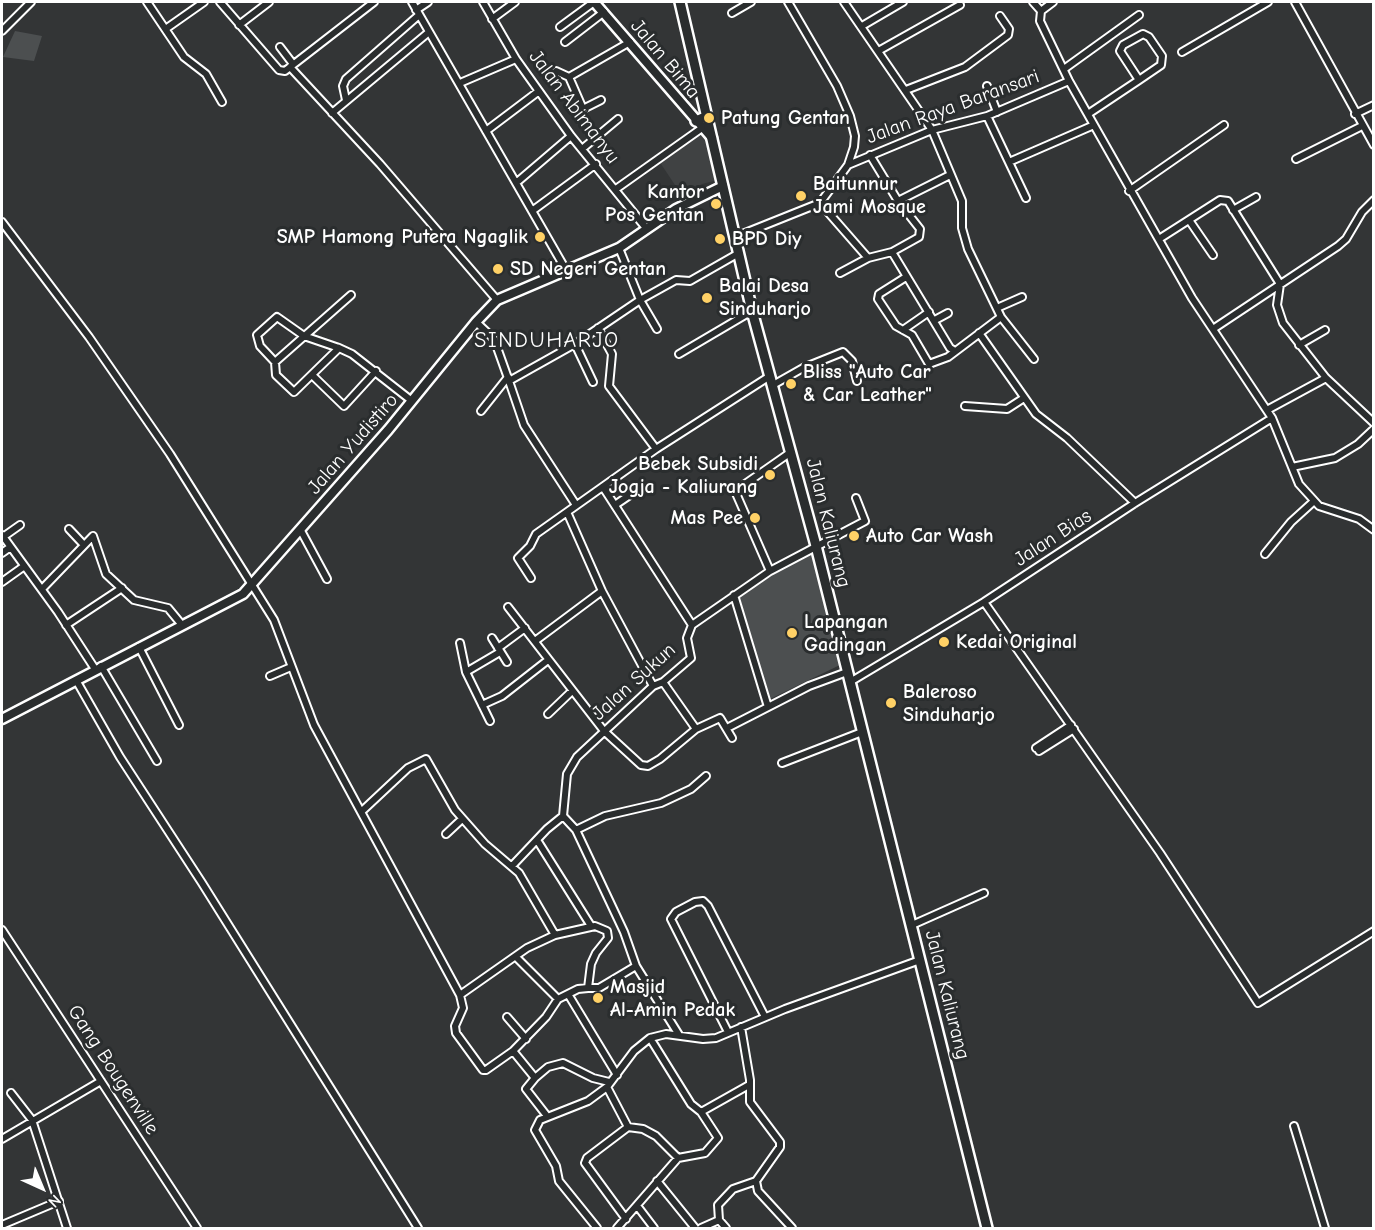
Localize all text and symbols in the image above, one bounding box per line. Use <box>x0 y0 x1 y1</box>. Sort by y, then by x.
street label: Jalan Bima <box>625 15 705 103</box>
street label: Jalan Abimanyu <box>524 46 624 168</box>
street label: Jalan Raya Baransari <box>863 65 1043 149</box>
place label: Patung Gentan <box>721 106 850 130</box>
marker: Patung Gentan <box>702 111 716 125</box>
place label: Baitunnur Jami Mosque <box>813 172 926 219</box>
place label: Kantor Pos Gentan <box>605 180 704 227</box>
marker: Baitunnur Jami Mosque <box>794 189 808 203</box>
marker: Kantor Pos Gentan <box>709 197 723 211</box>
place label: SMP Hamong Putera Ngaglik <box>277 225 528 249</box>
place label: BPD Diy <box>732 227 801 251</box>
marker: SMP Hamong Putera Ngaglik <box>533 230 547 244</box>
marker: BPD Diy <box>713 232 727 246</box>
place label: SD Negeri Gentan <box>510 257 666 281</box>
marker: SD Negeri Gentan <box>491 262 505 276</box>
place label: Balai Desa Sinduharjo <box>719 274 811 321</box>
marker: Balai Desa Sinduharjo <box>700 291 714 305</box>
district label: SINDUHARJO <box>474 328 620 354</box>
place label: Bliss "Auto Car & Car Leather" <box>803 360 932 407</box>
marker: Bliss "Auto Car & Car Leather" <box>784 377 798 391</box>
street label: Jalan Yudistiro <box>303 389 403 499</box>
place label: Bebek Subsidi Jogja - Kaliurang <box>609 452 758 499</box>
street label: Jalan Kaliurang <box>800 456 856 590</box>
marker: Bebek Subsidi Jogja - Kaliurang <box>763 468 777 482</box>
street label: Jalan Bias <box>1010 504 1096 572</box>
place label: Mas Pee <box>670 506 743 530</box>
marker: Mas Pee <box>748 511 762 525</box>
place label: Auto Car Wash <box>866 524 993 548</box>
marker: Auto Car Wash <box>847 529 861 543</box>
place label: Lapangan Gadingan <box>804 610 888 657</box>
marker: Lapangan Gadingan <box>785 626 799 640</box>
place label: Kedai Original <box>956 630 1077 654</box>
marker: Kedai Original <box>937 635 951 649</box>
street label: Jalan Sukun <box>587 638 681 726</box>
place label: Baleroso Sinduharjo <box>903 680 995 727</box>
marker: Baleroso Sinduharjo <box>884 696 898 710</box>
street label: Jalan Kaliurang <box>919 928 975 1062</box>
place label: Masjid Al-Amin Pedak <box>610 975 735 1022</box>
marker: Masjid Al-Amin Pedak <box>591 991 605 1005</box>
street label: Gang Bougenville <box>62 1001 164 1139</box>
north arrow <box>12 1158 72 1218</box>
text: N <box>44 1191 65 1211</box>

